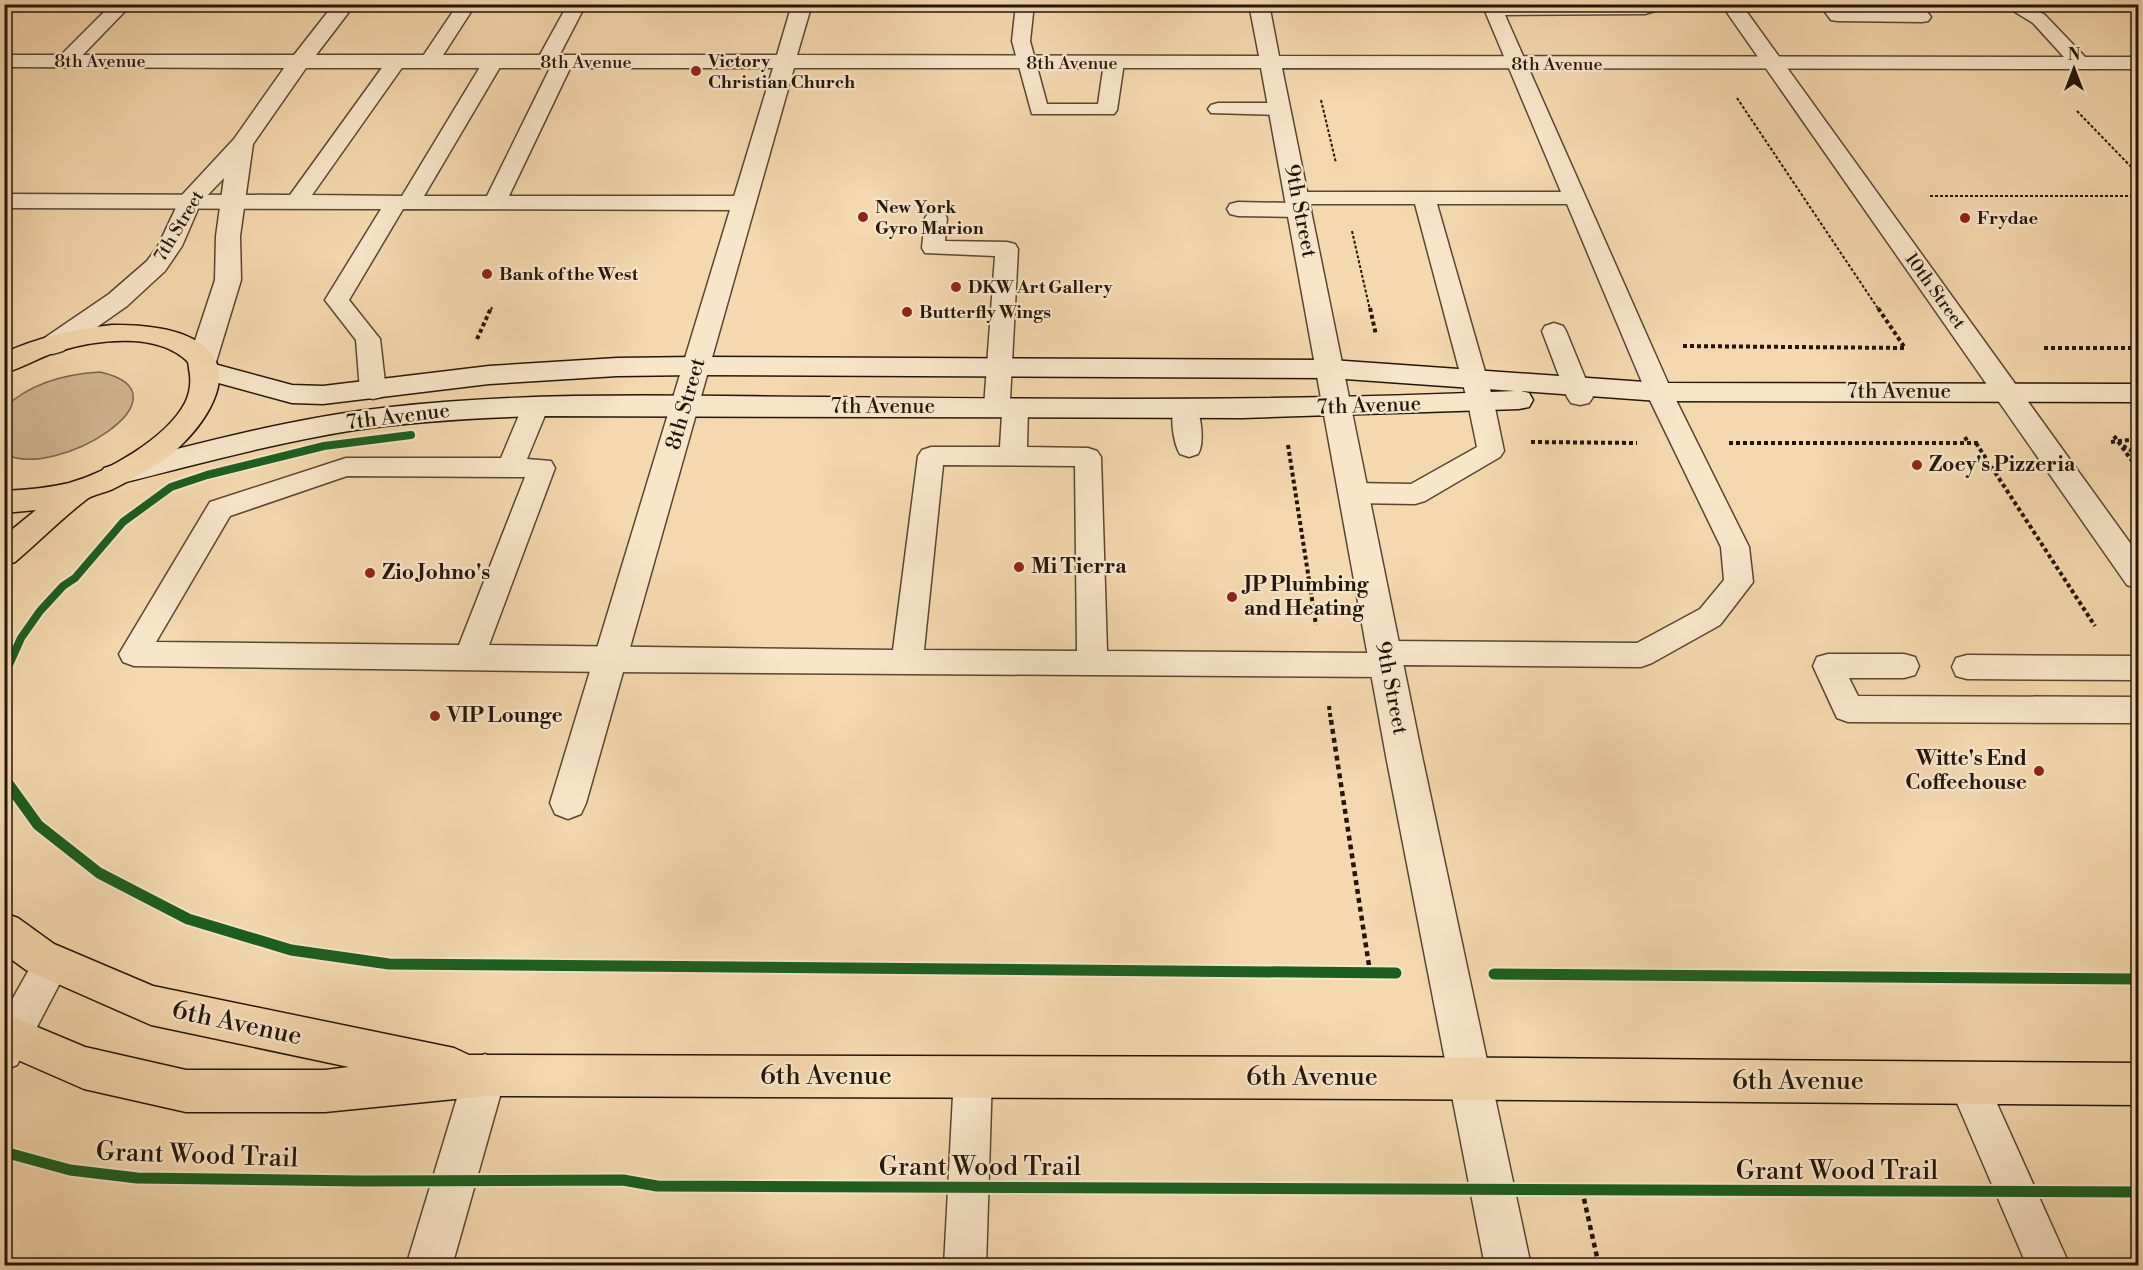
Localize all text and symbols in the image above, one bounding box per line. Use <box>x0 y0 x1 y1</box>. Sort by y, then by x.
north arrow <box>2044 39 2104 99</box>
text: N <box>2068 45 2081 65</box>
street label: 8th Avenue <box>54 50 146 73</box>
place label: Victory Christian Church <box>707 50 855 94</box>
street label: 8th Avenue <box>540 51 632 74</box>
street label: 8th Avenue <box>1026 52 1118 75</box>
street label: 8th Avenue <box>1511 53 1603 76</box>
marker: Victory Christian Church <box>689 64 703 78</box>
street label: 9th Street <box>1278 162 1322 260</box>
street label: 7th Street <box>149 186 210 266</box>
place label: New York Gyro Marion <box>875 196 984 240</box>
place label: Frydae <box>1977 207 2039 230</box>
marker: New York Gyro Marion <box>856 210 870 224</box>
marker: Frydae <box>1958 211 1972 225</box>
street label: 10th Street <box>1900 248 1971 334</box>
place label: Bank of the West <box>499 263 639 286</box>
marker: Bank of the West <box>480 267 494 281</box>
place label: DKW Art Gallery <box>968 276 1113 299</box>
marker: DKW Art Gallery <box>949 280 963 294</box>
place label: Butterfly Wings <box>919 301 1051 324</box>
marker: Butterfly Wings <box>900 305 914 319</box>
street label: 8th Street <box>660 354 712 453</box>
street label: 7th Avenue <box>1847 379 1951 405</box>
street label: 7th Avenue <box>1316 391 1422 421</box>
street label: 7th Avenue <box>831 394 935 420</box>
street label: 7th Avenue <box>345 398 451 436</box>
place label: Zoey's Pizzeria <box>1929 452 2076 478</box>
marker: Zoey's Pizzeria <box>1910 458 1924 472</box>
place label: Mi Tierra <box>1031 554 1127 580</box>
place label: Zio Johno's <box>382 560 490 586</box>
marker: Mi Tierra <box>1012 560 1026 574</box>
marker: Zio Johno's <box>363 566 377 580</box>
place label: JP Plumbing and Heating <box>1241 572 1370 622</box>
marker: JP Plumbing and Heating <box>1225 590 1239 604</box>
street label: 9th Street <box>1369 639 1413 737</box>
place label: VIP Lounge <box>446 703 563 729</box>
marker: VIP Lounge <box>428 709 442 723</box>
place label: Witte's End Coffeehouse <box>1905 746 2027 796</box>
marker: Witte's End Coffeehouse <box>2032 764 2046 778</box>
street label: 6th Avenue <box>169 994 305 1052</box>
street label: 6th Avenue <box>760 1060 892 1092</box>
street label: 6th Avenue <box>1246 1061 1378 1093</box>
street label: 6th Avenue <box>1732 1065 1864 1097</box>
street label: Grant Wood Trail <box>95 1135 299 1175</box>
street label: Grant Wood Trail <box>879 1151 1082 1183</box>
street label: Grant Wood Trail <box>1736 1155 1939 1187</box>

